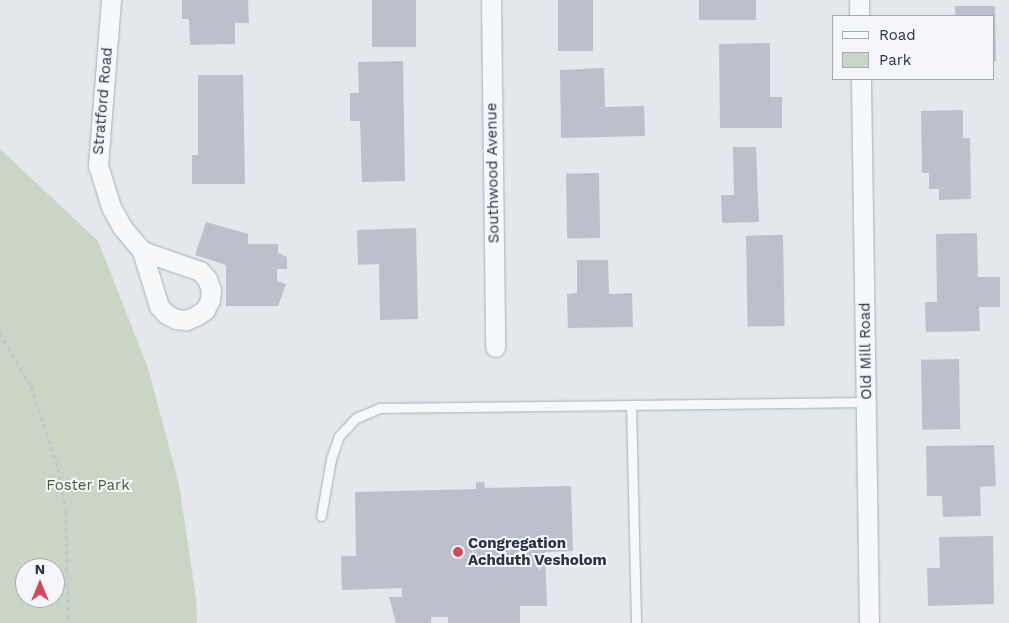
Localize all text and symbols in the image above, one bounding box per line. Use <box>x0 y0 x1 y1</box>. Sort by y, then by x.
legend <box>832 15 994 80</box>
text: Road <box>879 26 916 44</box>
street label: Stratford Road <box>89 47 117 155</box>
text: Park <box>879 51 911 69</box>
street label: Southwood Avenue <box>483 102 503 244</box>
street label: Old Mill Road <box>856 302 876 400</box>
park label: Foster Park <box>46 477 130 495</box>
place label: Congregation Achduth Vesholom <box>468 534 607 569</box>
marker: Congregation Achduth Vesholom <box>452 546 464 558</box>
north arrow <box>15 558 65 608</box>
text: N <box>35 561 45 577</box>

